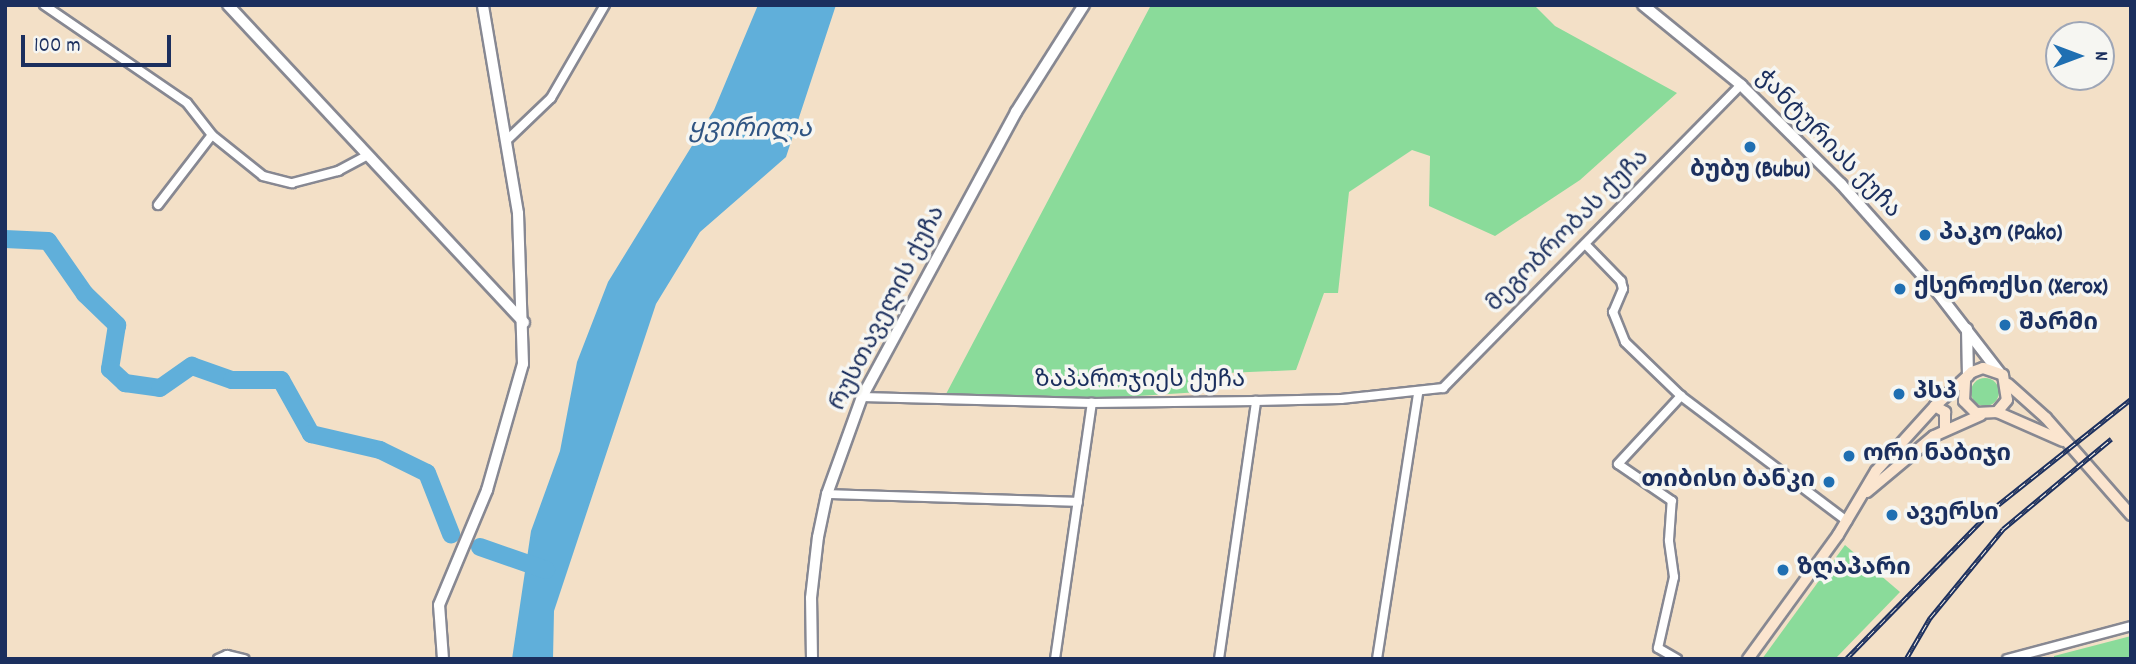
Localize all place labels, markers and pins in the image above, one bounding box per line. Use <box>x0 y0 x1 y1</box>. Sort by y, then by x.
marker: ბუბუ (Bubu) <box>1742 139 1758 155</box>
place label: ბუბუ (Bubu) <box>1690 158 1810 186</box>
place label: პაკო (Pako) <box>1939 221 2062 249</box>
marker: პაკო (Pako) <box>1917 227 1933 243</box>
place label: ქსეროქსი (Xerox) <box>1914 275 2108 303</box>
marker: ქსეროქსი (Xerox) <box>1892 281 1908 297</box>
place label: შარმი <box>2019 311 2098 339</box>
marker: შარმი <box>1997 317 2013 333</box>
place label: პსპ <box>1913 380 1957 408</box>
marker: პსპ <box>1891 386 1907 402</box>
place label: ორი ნაბიჯი <box>1863 442 2011 470</box>
marker: ორი ნაბიჯი <box>1841 448 1857 464</box>
place label: თიბისი ბანკი <box>1641 468 1815 496</box>
marker: თიბისი ბანკი <box>1821 474 1837 490</box>
place label: ავერსი <box>1906 501 1999 529</box>
marker: ავერსი <box>1884 507 1900 523</box>
place label: ზღაპარი <box>1797 556 1911 584</box>
marker: ზღაპარი <box>1775 562 1791 578</box>

